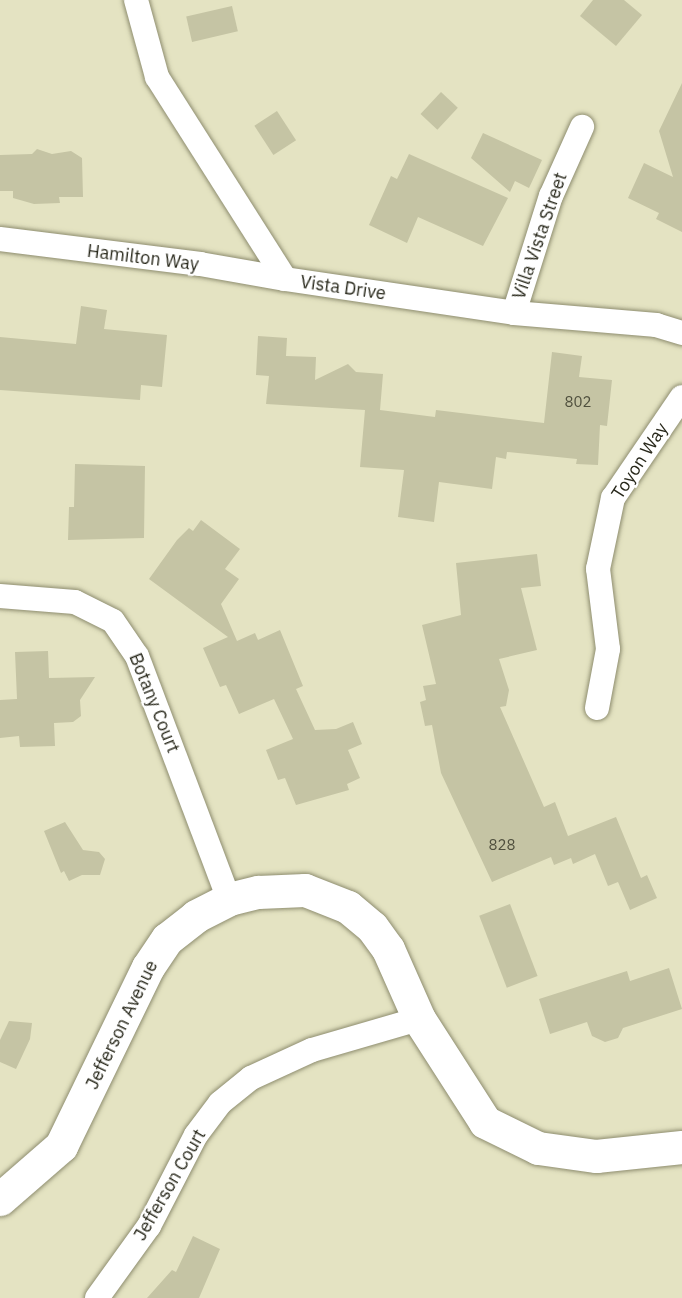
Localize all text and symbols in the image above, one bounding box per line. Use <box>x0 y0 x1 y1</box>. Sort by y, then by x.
street label: Villa Vista Street <box>508 170 572 302</box>
street label: Hamilton Way <box>86 240 200 276</box>
street label: Vista Drive <box>299 271 387 305</box>
house number: 802 <box>565 393 591 411</box>
street label: Toyon Way <box>607 419 673 503</box>
street label: Botany Court <box>124 650 184 756</box>
house number: 828 <box>489 836 515 854</box>
street label: Jefferson Avenue <box>81 957 163 1093</box>
street label: Jefferson Court <box>129 1126 211 1244</box>

